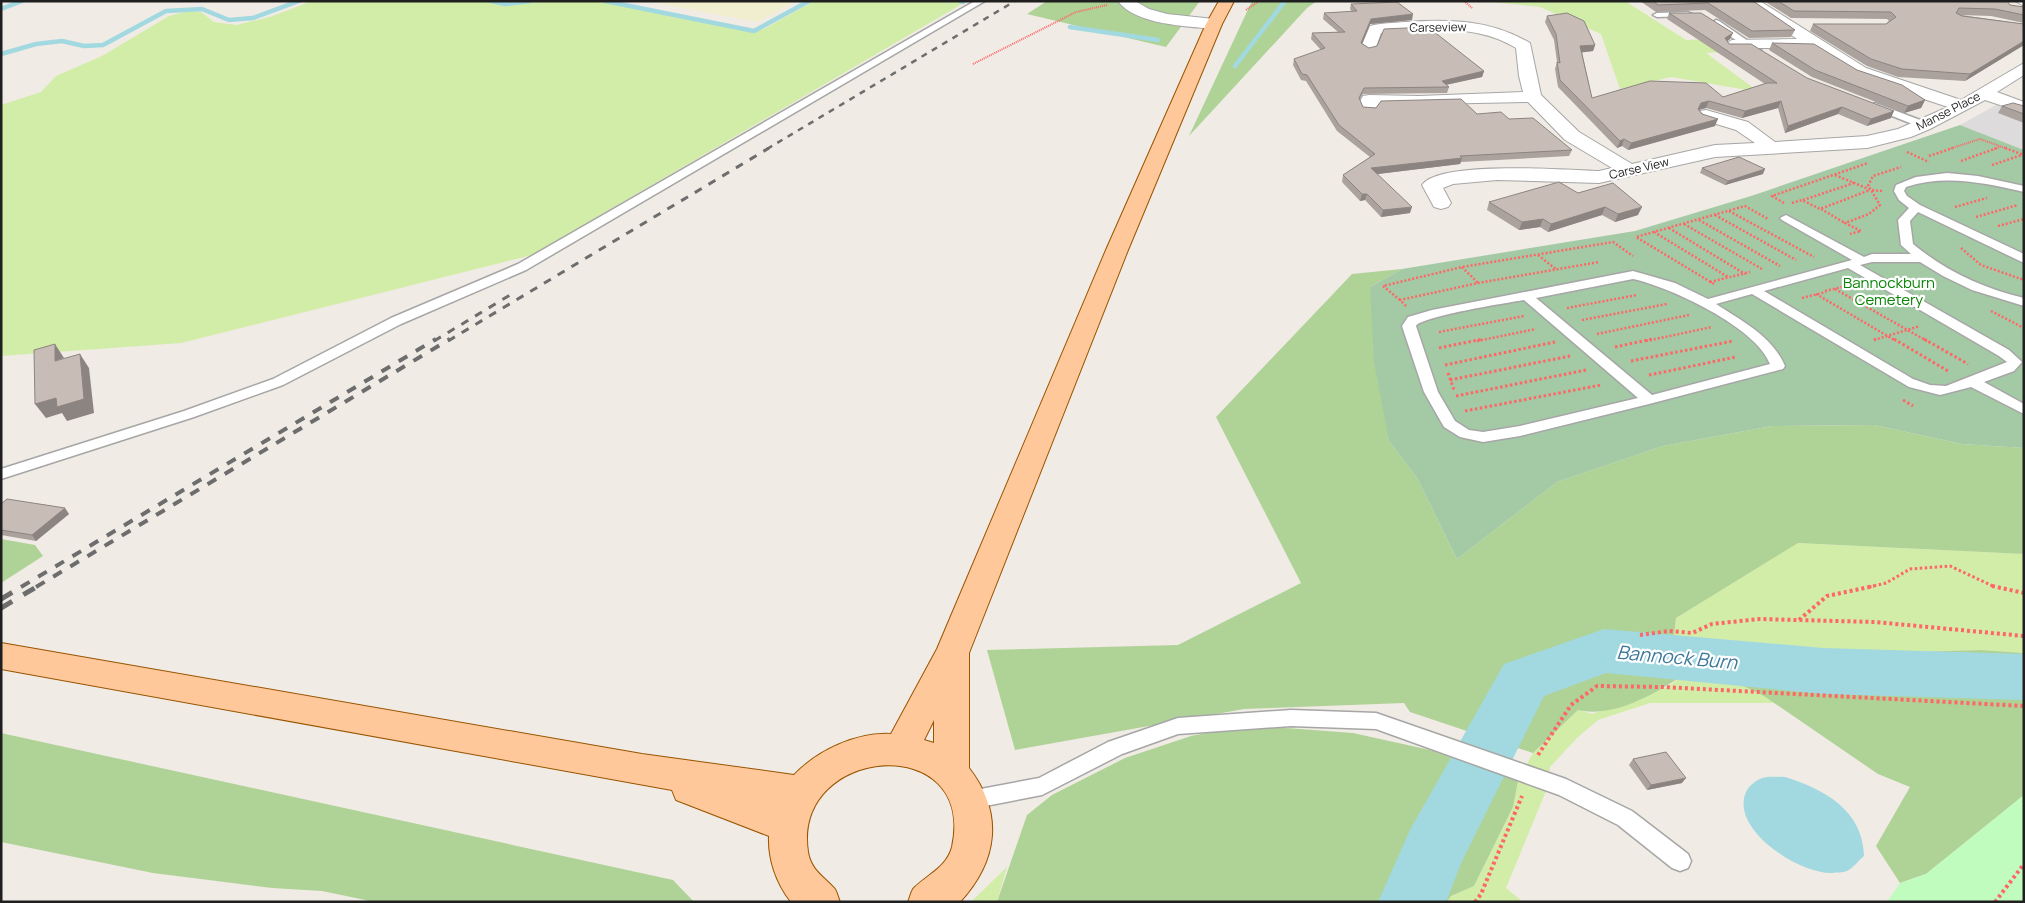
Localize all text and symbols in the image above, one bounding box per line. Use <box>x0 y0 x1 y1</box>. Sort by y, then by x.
street label: Carseview <box>1409 18 1467 36</box>
street label: Manse Place <box>1913 88 1983 134</box>
street label: Carse View <box>1607 153 1671 183</box>
park label: Bannockburn Cemetery <box>1843 272 1935 310</box>
water label: Bannock Burn <box>1616 639 1739 675</box>

